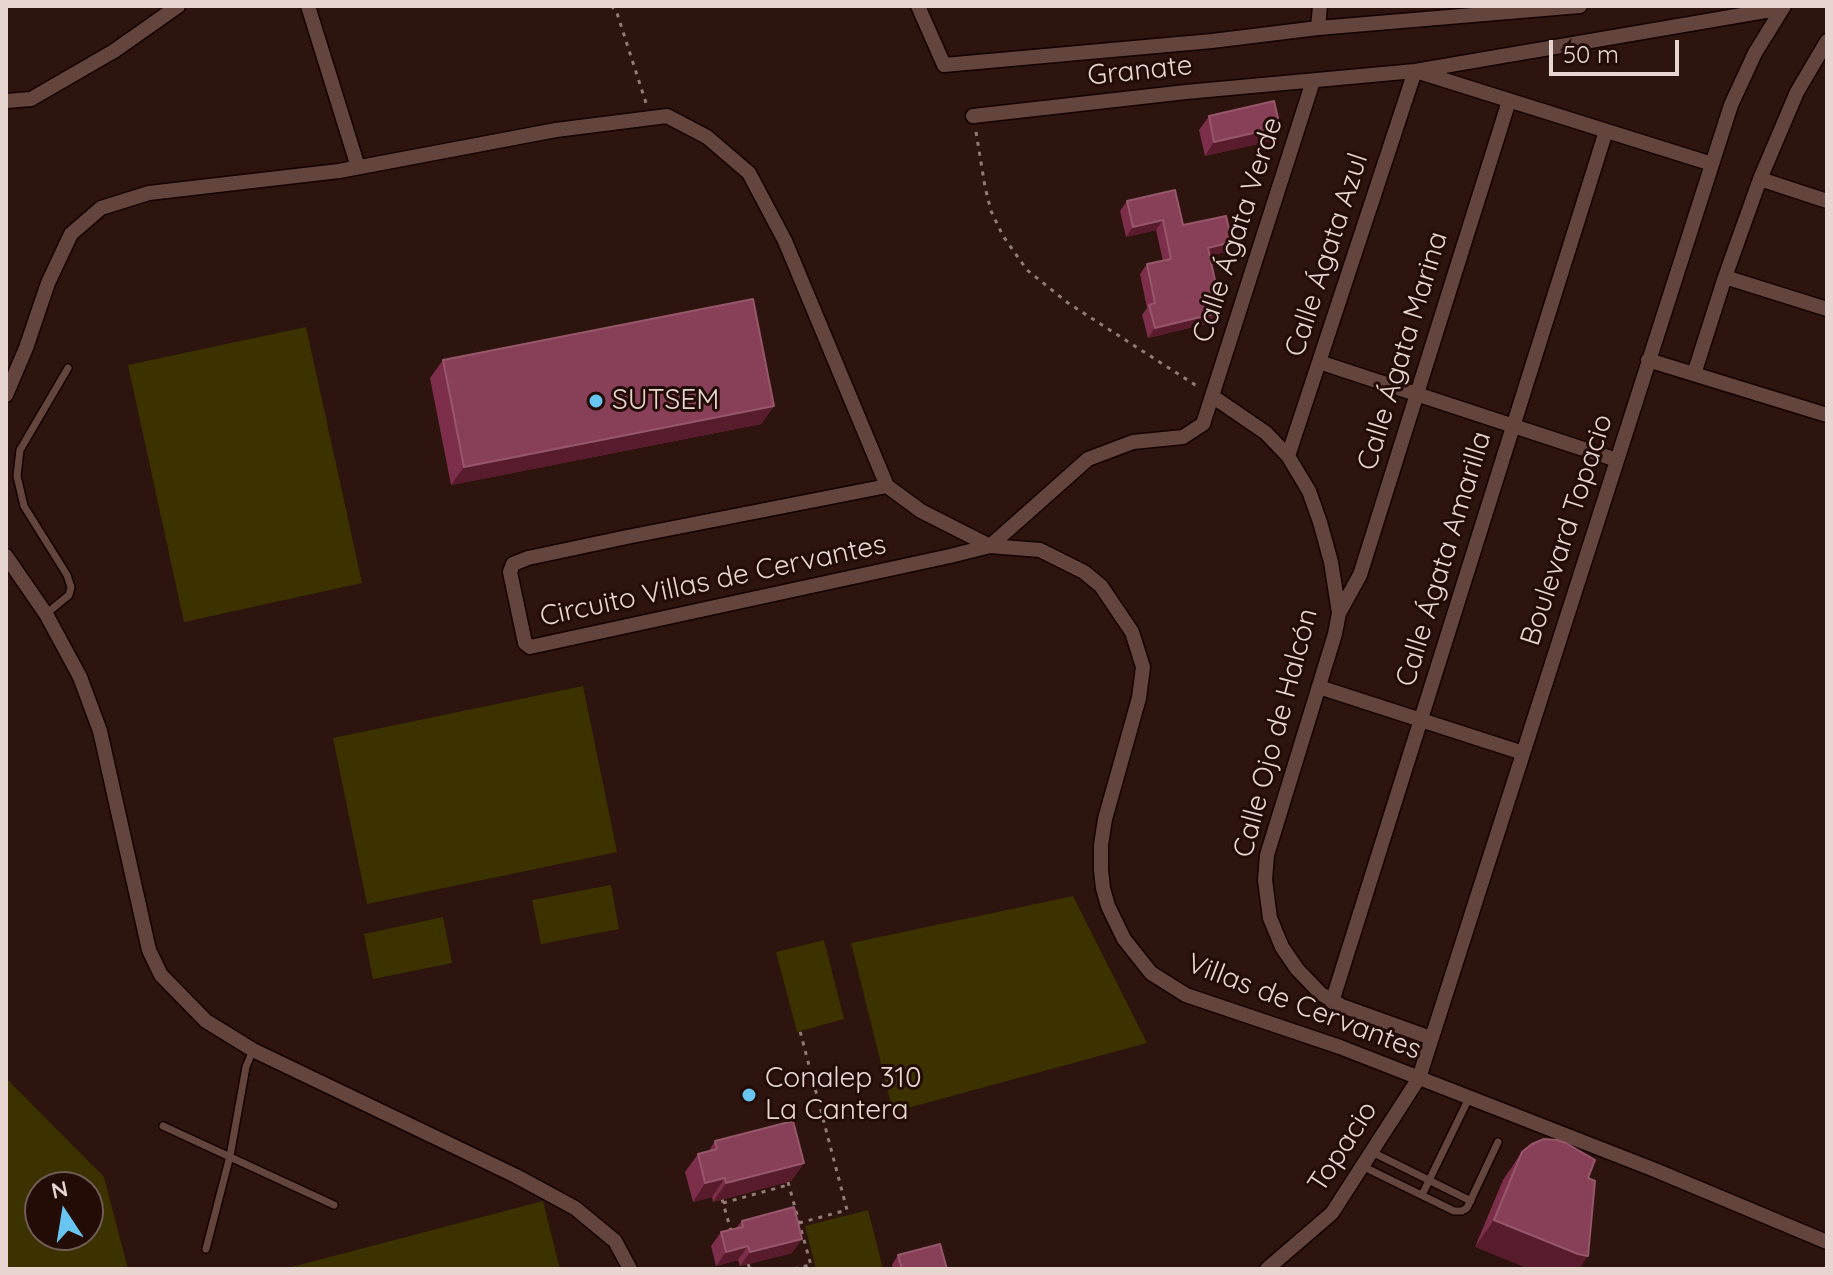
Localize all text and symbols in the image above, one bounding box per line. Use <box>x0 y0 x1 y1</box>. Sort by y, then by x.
scale bar <box>1553 24 1683 74</box>
text: 50 m <box>1563 39 1619 69</box>
street label: Granate <box>1086 49 1194 93</box>
street label: Calle Ágata Verde <box>1186 113 1290 347</box>
street label: Calle Ágata Azul <box>1278 149 1376 361</box>
street label: Calle Ágata Marina <box>1351 228 1455 474</box>
place label: SUTSEM <box>612 384 719 418</box>
marker: SUTSEM <box>587 392 605 410</box>
street label: Boulevard Topacio <box>1514 410 1620 650</box>
street label: Calle Ágata Amarilla <box>1389 427 1499 691</box>
street label: Circuito Villas de Cervantes <box>537 528 889 634</box>
street label: Calle Ojo de Halcón <box>1227 605 1325 861</box>
street label: Villas de Cervantes <box>1182 947 1426 1067</box>
place label: Conalep 310 La Cantera <box>765 1062 922 1128</box>
marker: Conalep 310 La Cantera <box>740 1086 758 1104</box>
street label: Topacio <box>1301 1095 1385 1199</box>
north arrow <box>24 1171 104 1251</box>
text: N <box>49 1174 70 1205</box>

